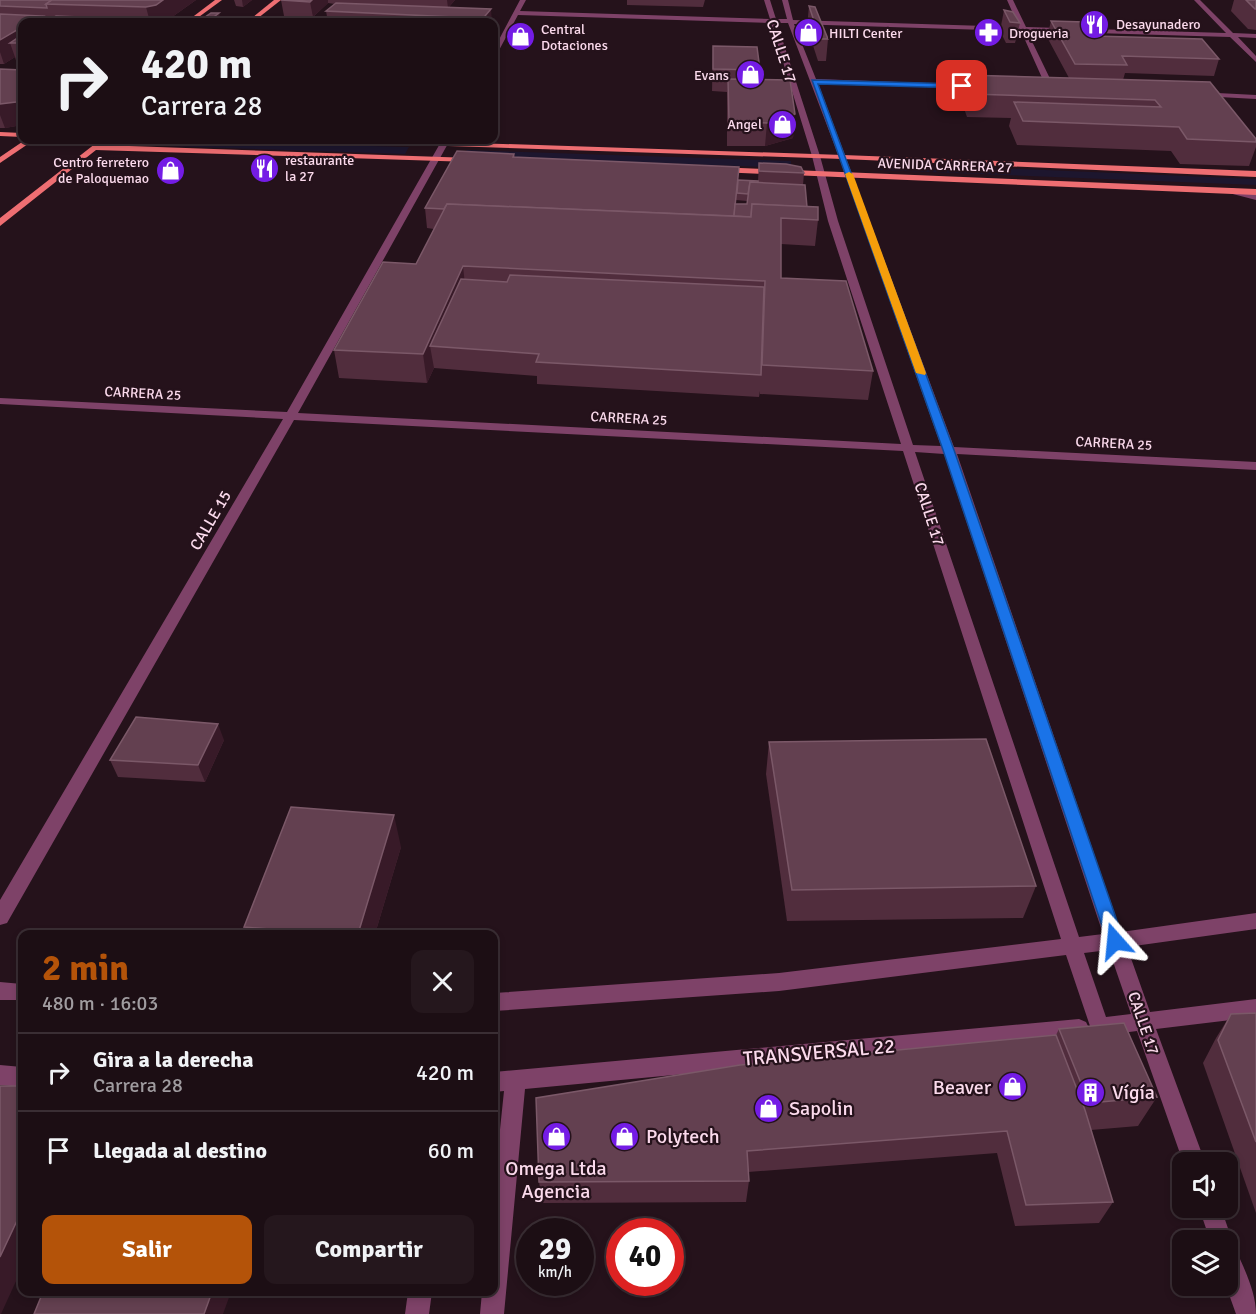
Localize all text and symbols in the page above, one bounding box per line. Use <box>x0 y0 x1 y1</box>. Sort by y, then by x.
restaurant icon: Desayunadero <box>1079 8 1111 40</box>
place label: Desayunadero <box>1116 16 1201 33</box>
street label: CALLE 17 <box>761 17 801 86</box>
shop icon: HILTI Center <box>792 17 824 49</box>
pharmacy icon: Drogueria <box>972 17 1004 49</box>
shop icon: Central Dotaciones <box>504 21 536 53</box>
place label: Central Dotaciones <box>541 21 608 54</box>
place label: HILTI Center <box>829 25 903 42</box>
place label: Drogueria <box>1009 25 1069 42</box>
text: 420 m <box>141 39 252 90</box>
icon: right <box>42 42 120 120</box>
shop icon: Evans <box>734 59 766 91</box>
pin <box>936 60 987 111</box>
place label: Evans <box>694 67 729 84</box>
icon: arrive <box>945 69 978 102</box>
text: Carrera 28 <box>141 90 262 123</box>
shop icon: Angel <box>767 108 799 140</box>
place label: Angel <box>727 116 762 133</box>
restaurant icon: restaurante la 27 <box>248 152 280 184</box>
place label: restaurante la 27 <box>285 152 354 185</box>
place label: Centro ferretero de Paloquemao <box>53 154 149 187</box>
shop icon: Centro ferretero de Paloquemao <box>154 154 186 186</box>
street label: AVENIDA CARRERA 27 <box>877 155 1013 176</box>
street label: CARRERA 25 <box>104 383 182 404</box>
street label: CARRERA 25 <box>590 408 668 429</box>
street label: CARRERA 25 <box>1075 433 1153 454</box>
street label: CALLE 17 <box>909 480 949 549</box>
street label: CALLE 15 <box>186 487 236 554</box>
position arrow <box>1083 909 1147 973</box>
text: 2 min <box>42 946 129 991</box>
button: close <box>411 950 474 1013</box>
street label: CALLE 17 <box>1123 989 1163 1058</box>
text: 480 m · 16:03 <box>42 991 158 1016</box>
street label: TRANSVERSAL 22 <box>742 1033 896 1072</box>
text: Gira a la derecha <box>93 1046 254 1073</box>
icon: right <box>42 1056 75 1089</box>
text: 420 m <box>416 1059 474 1086</box>
shop icon: Beaver <box>996 1071 1028 1103</box>
text: Carrera 28 <box>93 1073 183 1098</box>
place label: Beaver <box>933 1075 992 1100</box>
building icon: Vígía <box>1075 1076 1107 1108</box>
place label: Vígía <box>1112 1080 1155 1105</box>
shop icon: Sapolin <box>752 1092 784 1124</box>
place label: Sapolin <box>789 1096 853 1121</box>
shop icon: Polytech <box>609 1120 641 1152</box>
shop icon: Omega Ltda Agencia <box>540 1121 572 1153</box>
place label: Polytech <box>646 1124 720 1149</box>
icon: arrive <box>42 1134 75 1167</box>
text: Llegada al destino <box>93 1137 267 1164</box>
text: 60 m <box>428 1137 474 1164</box>
map controls <box>1172 1152 1238 1296</box>
button: sound <box>1172 1152 1238 1218</box>
place label: Omega Ltda Agencia <box>505 1156 607 1204</box>
button: Salir <box>42 1215 252 1284</box>
button: Compartir <box>264 1215 474 1284</box>
speed limit sign: 40 <box>606 1218 684 1296</box>
button: layers <box>1172 1230 1238 1296</box>
text: 29 <box>539 1231 571 1268</box>
text: km/h <box>538 1263 572 1281</box>

